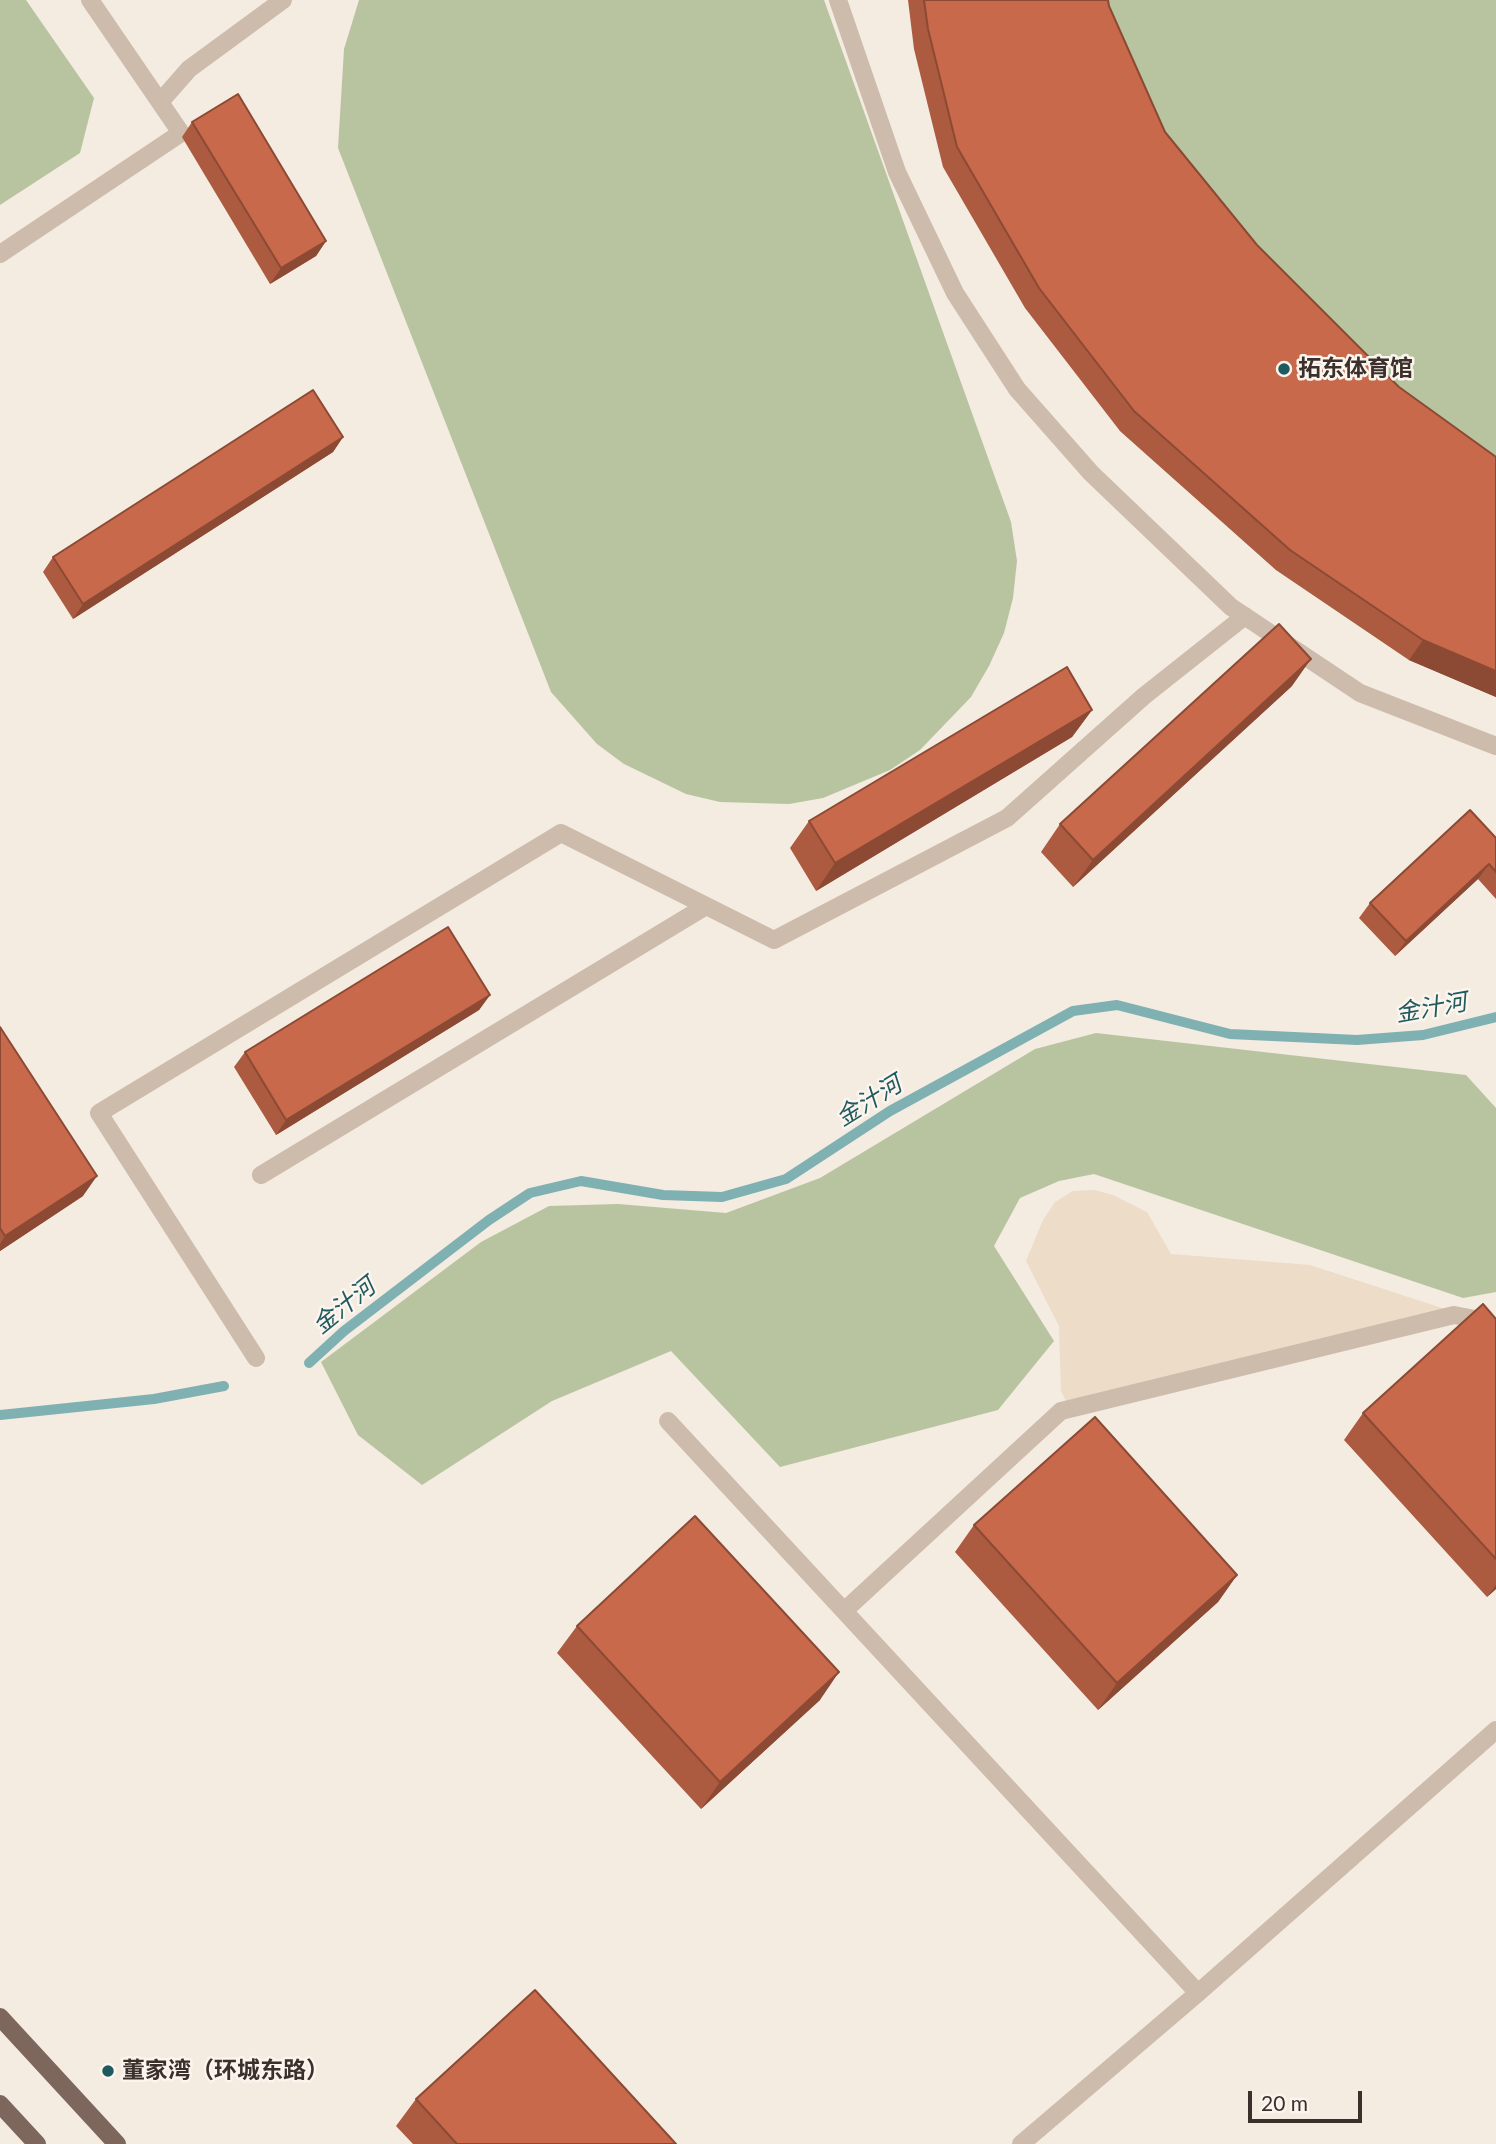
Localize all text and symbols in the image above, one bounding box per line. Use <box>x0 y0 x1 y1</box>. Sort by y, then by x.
place label: 拓东体育馆 <box>1298 355 1413 383</box>
marker: 拓东体育馆 <box>1276 361 1292 377</box>
water label: 金汁河 <box>1393 988 1469 1028</box>
water label: 金汁河 <box>831 1070 907 1132</box>
water label: 金汁河 <box>307 1272 381 1340</box>
place label: 董家湾（环城东路） <box>122 2057 329 2085</box>
marker: 董家湾（环城东路） <box>100 2063 116 2079</box>
scale bar <box>1251 2078 1365 2122</box>
text: 20 m <box>1261 2090 1308 2115</box>

